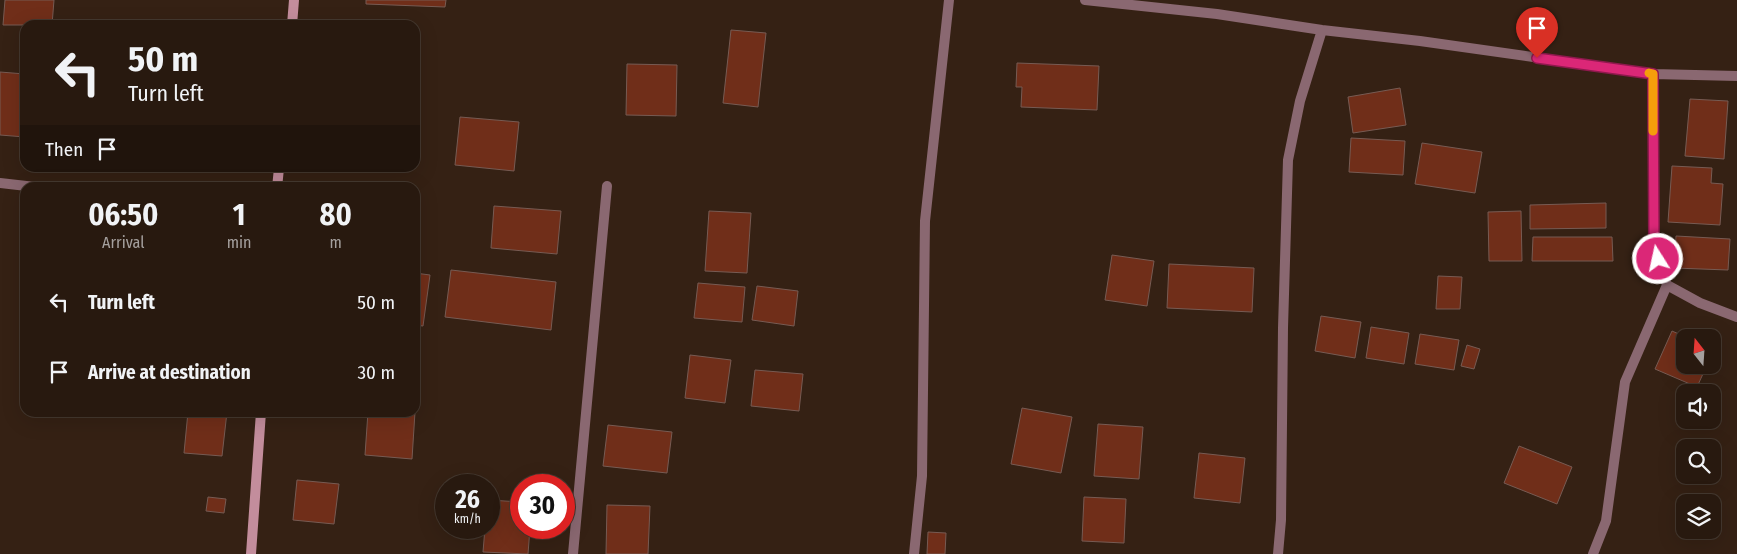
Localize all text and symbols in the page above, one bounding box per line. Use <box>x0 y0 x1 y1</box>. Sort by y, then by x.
pin <box>1516 7 1558 58</box>
icon: arrive <box>1523 14 1551 42</box>
text: 50 m <box>128 38 198 80</box>
icon: left <box>45 40 110 105</box>
text: Turn left <box>128 80 204 107</box>
icon: arrive <box>93 135 121 163</box>
text: Then <box>45 138 83 161</box>
text: 06:50 <box>88 197 158 233</box>
text: 1 <box>233 197 245 233</box>
text: 80 <box>320 197 352 233</box>
position arrow <box>1631 232 1683 284</box>
text: Arrival <box>102 233 145 252</box>
text: min <box>227 233 251 252</box>
text: m <box>330 233 342 252</box>
icon: left <box>45 288 73 316</box>
text: Turn left <box>88 291 155 314</box>
text: 50 m <box>357 291 395 314</box>
north arrow <box>1676 329 1721 374</box>
map controls <box>1676 329 1721 539</box>
icon: arrive <box>45 358 73 386</box>
text: Arrive at destination <box>88 361 251 384</box>
text: 30 m <box>357 361 395 384</box>
button: sound <box>1676 384 1721 429</box>
button: search <box>1676 439 1721 484</box>
speed limit sign: 30 <box>510 474 575 539</box>
text: 26 <box>455 485 480 515</box>
button: layers <box>1676 494 1721 539</box>
text: km/h <box>454 512 481 526</box>

